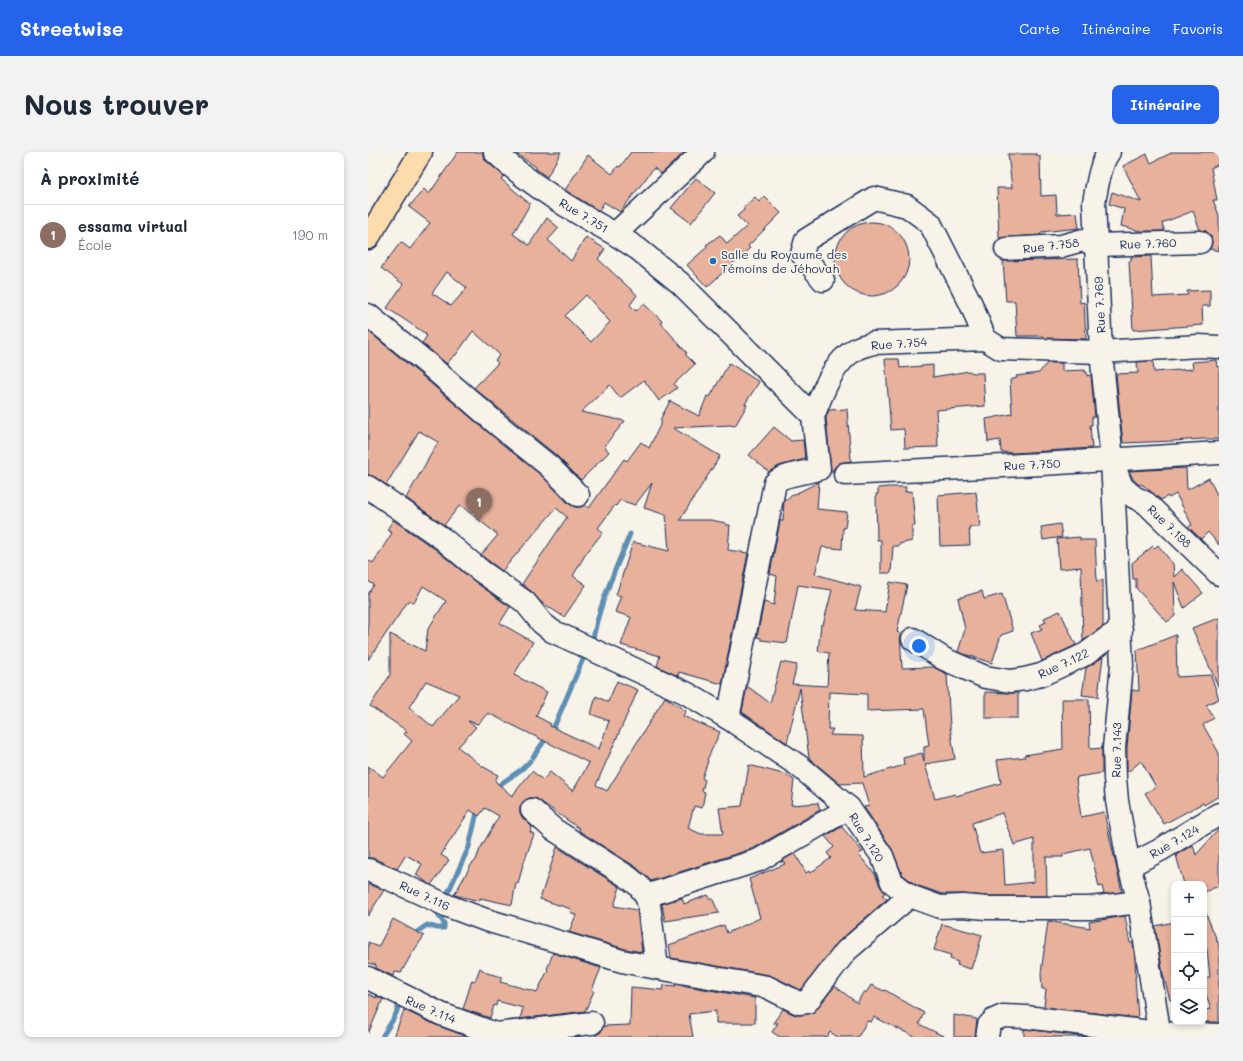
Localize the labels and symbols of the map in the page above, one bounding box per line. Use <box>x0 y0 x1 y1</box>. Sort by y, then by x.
street label: Rue 7.751 <box>556 194 612 236</box>
street label: Rue 7.758 <box>1022 234 1080 256</box>
street label: Rue 7.760 <box>1119 234 1177 252</box>
place label: Salle du Royaume des Témoins de Jéhovah <box>721 246 848 276</box>
marker: Salle du Royaume des Témoins de Jéhovah <box>708 256 718 266</box>
street label: Rue 7.769 <box>1090 276 1108 334</box>
street label: Rue 7.754 <box>870 333 928 353</box>
street label: Rue 7.750 <box>1003 454 1061 473</box>
pin: 1 <box>466 488 492 521</box>
street label: Rue 7.198 <box>1144 501 1196 551</box>
your location <box>909 636 929 656</box>
street label: Rue 7.122 <box>1035 644 1091 682</box>
street label: Rue 7.143 <box>1108 722 1124 778</box>
street label: Rue 7.120 <box>846 809 889 865</box>
street label: Rue 7.124 <box>1146 820 1202 862</box>
street label: Rue 7.116 <box>397 876 453 914</box>
street label: Rue 7.114 <box>403 991 459 1027</box>

